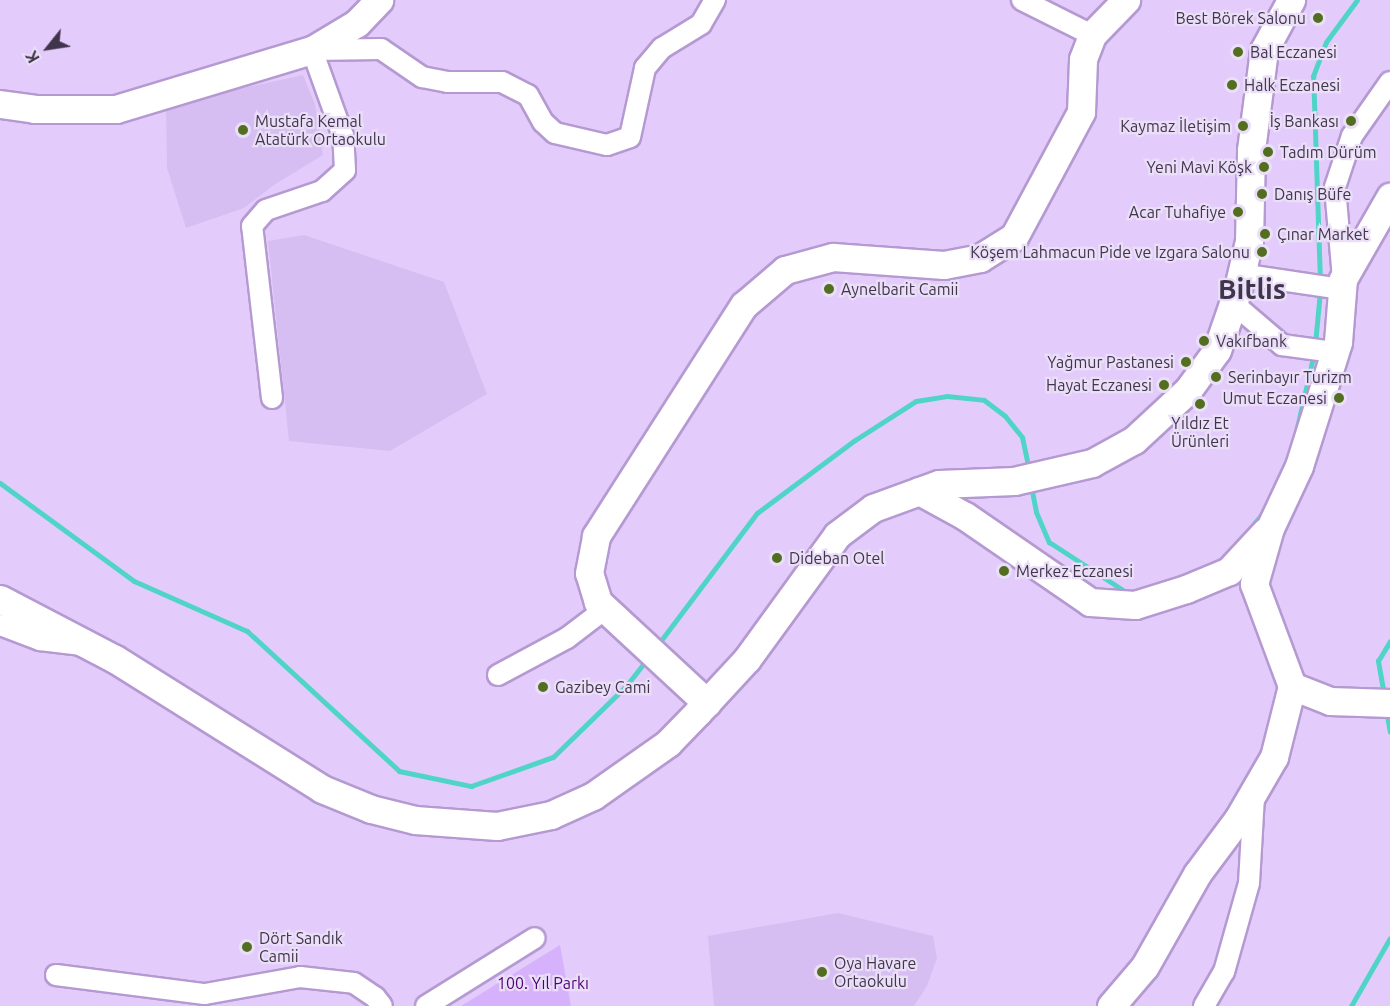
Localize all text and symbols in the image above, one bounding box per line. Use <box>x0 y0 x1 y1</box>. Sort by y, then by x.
place label: Best Börek Salonu <box>1176 8 1306 28</box>
marker: Best Börek Salonu <box>1311 11 1325 25</box>
north arrow <box>18 18 78 78</box>
place label: Bal Eczanesi <box>1250 42 1337 62</box>
marker: Bal Eczanesi <box>1231 45 1245 59</box>
text: K <box>22 48 43 66</box>
place label: Halk Eczanesi <box>1244 75 1340 95</box>
marker: Halk Eczanesi <box>1225 78 1239 92</box>
place label: Mustafa Kemal Atatürk Ortaokulu <box>255 111 386 149</box>
place label: İş Bankası <box>1270 111 1339 131</box>
marker: İş Bankası <box>1344 114 1358 128</box>
place label: Kaymaz İletişim <box>1120 116 1231 136</box>
marker: Kaymaz İletişim <box>1236 119 1250 133</box>
marker: Mustafa Kemal Atatürk Ortaokulu <box>236 123 250 137</box>
place label: Tadım Dürüm <box>1280 142 1377 162</box>
marker: Tadım Dürüm <box>1261 145 1275 159</box>
place label: Yeni Mavi Köşk <box>1147 157 1252 177</box>
marker: Yeni Mavi Köşk <box>1257 160 1271 174</box>
place label: Danış Büfe <box>1274 184 1351 204</box>
marker: Danış Büfe <box>1255 187 1269 201</box>
place label: Acar Tuhafiye <box>1129 202 1226 222</box>
marker: Acar Tuhafiye <box>1231 205 1245 219</box>
place label: Çınar Market <box>1277 224 1369 244</box>
marker: Çınar Market <box>1258 227 1272 241</box>
place label: Köşem Lahmacun Pide ve Izgara Salonu <box>970 242 1250 262</box>
marker: Köşem Lahmacun Pide ve Izgara Salonu <box>1255 245 1269 259</box>
district label: Bitlis <box>1218 272 1286 306</box>
place label: Aynelbarit Camii <box>841 279 958 299</box>
marker: Aynelbarit Camii <box>822 282 836 296</box>
place label: Vakıfbank <box>1216 331 1287 351</box>
marker: Vakıfbank <box>1197 334 1211 348</box>
place label: Yağmur Pastanesi <box>1047 352 1174 372</box>
marker: Yağmur Pastanesi <box>1179 355 1193 369</box>
place label: Serinbayır Turizm <box>1228 367 1352 387</box>
marker: Serinbayır Turizm <box>1209 370 1223 384</box>
place label: Hayat Eczanesi <box>1046 375 1152 395</box>
marker: Hayat Eczanesi <box>1157 378 1171 392</box>
place label: Umut Eczanesi <box>1222 388 1327 408</box>
marker: Umut Eczanesi <box>1332 391 1346 405</box>
marker: Yıldız Et Ürünleri <box>1193 397 1207 411</box>
place label: Yıldız Et Ürünleri <box>1171 413 1229 451</box>
place label: Dideban Otel <box>789 548 884 568</box>
marker: Dideban Otel <box>770 551 784 565</box>
place label: Merkez Eczanesi <box>1016 561 1133 581</box>
marker: Merkez Eczanesi <box>997 564 1011 578</box>
place label: Gazibey Cami <box>555 677 650 697</box>
marker: Gazibey Cami <box>536 680 550 694</box>
place label: Dört Sandık Camii <box>259 928 343 966</box>
marker: Dört Sandık Camii <box>240 940 254 954</box>
place label: Oya Havare Ortaokulu <box>834 953 916 991</box>
marker: Oya Havare Ortaokulu <box>815 965 829 979</box>
park label: 100. Yıl Parkı <box>497 973 589 993</box>

